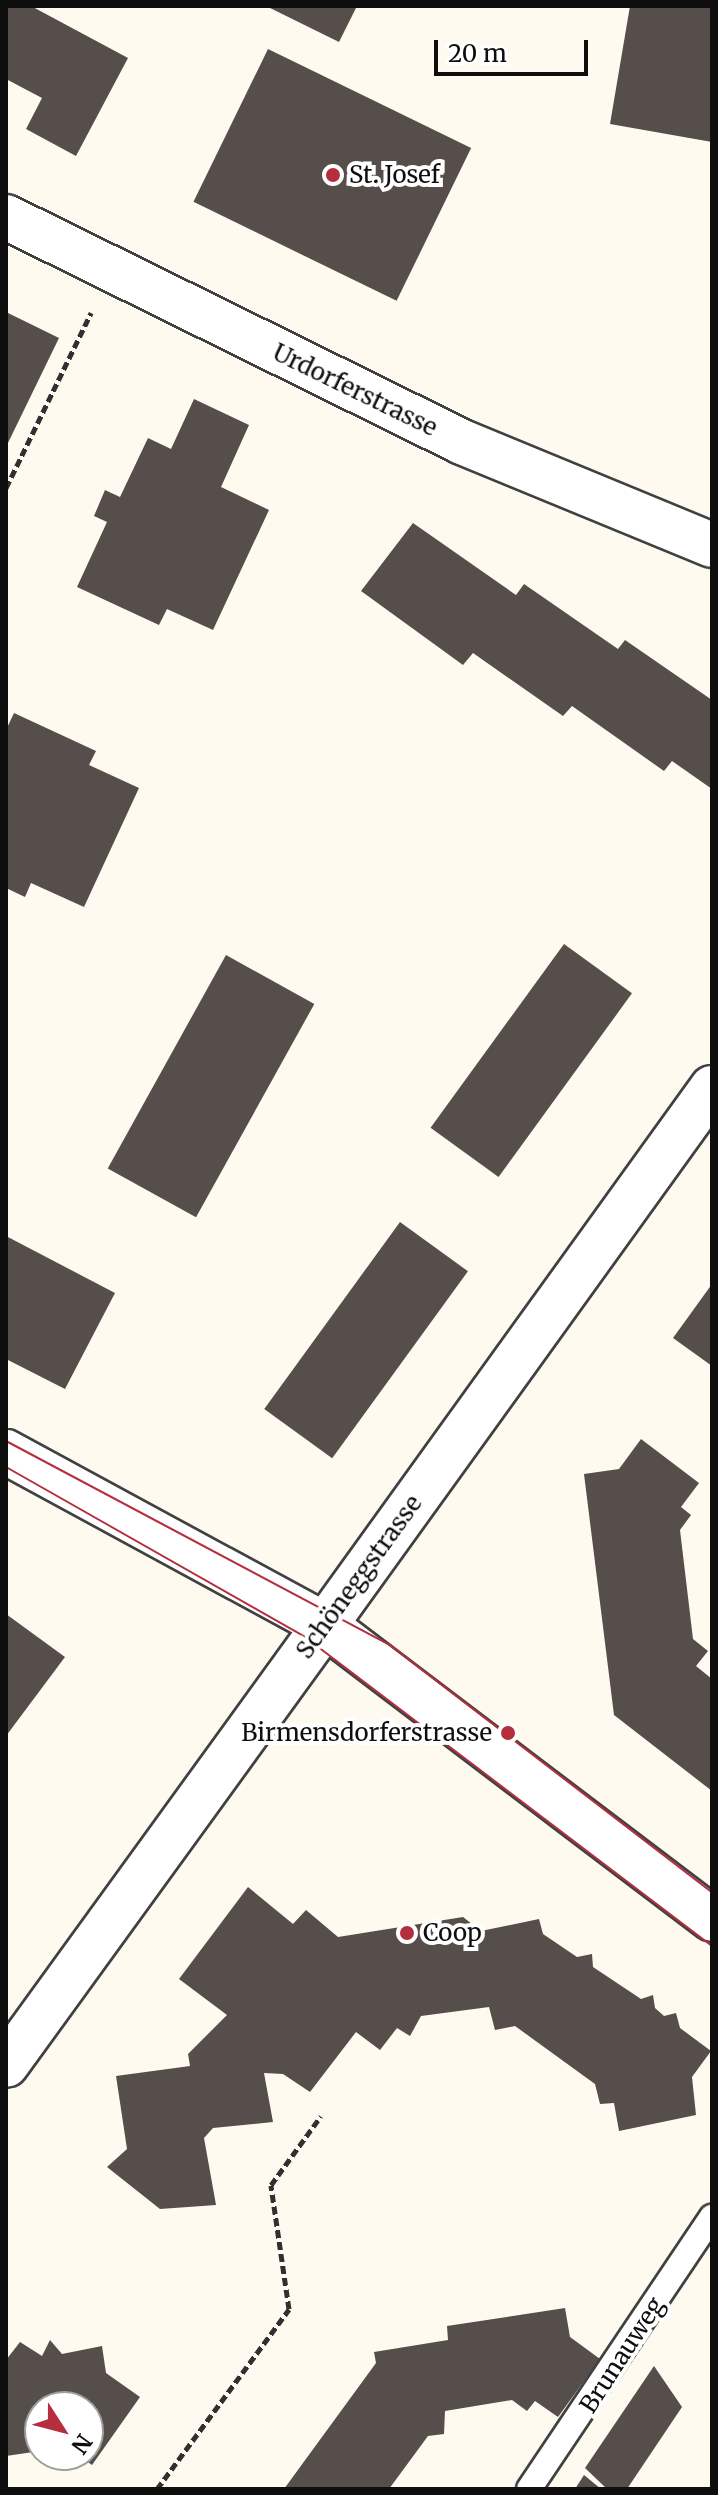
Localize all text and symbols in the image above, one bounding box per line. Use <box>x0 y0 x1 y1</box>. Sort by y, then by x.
scale bar <box>438 24 592 74</box>
text: 20 m <box>448 38 507 69</box>
place label: St. Josef <box>349 161 440 189</box>
marker: St. Josef <box>324 166 342 184</box>
street label: Urdorferstrasse <box>268 338 442 442</box>
street label: Schöneggstrasse <box>290 1490 428 1664</box>
place label: Birmensdorferstrasse <box>241 1719 492 1747</box>
marker: Birmensdorferstrasse <box>499 1724 517 1742</box>
place label: Coop <box>423 1919 482 1947</box>
marker: Coop <box>398 1924 416 1942</box>
street label: Brunauweg <box>574 2292 670 2418</box>
north arrow <box>24 2391 104 2471</box>
text: N <box>65 2429 98 2459</box>

